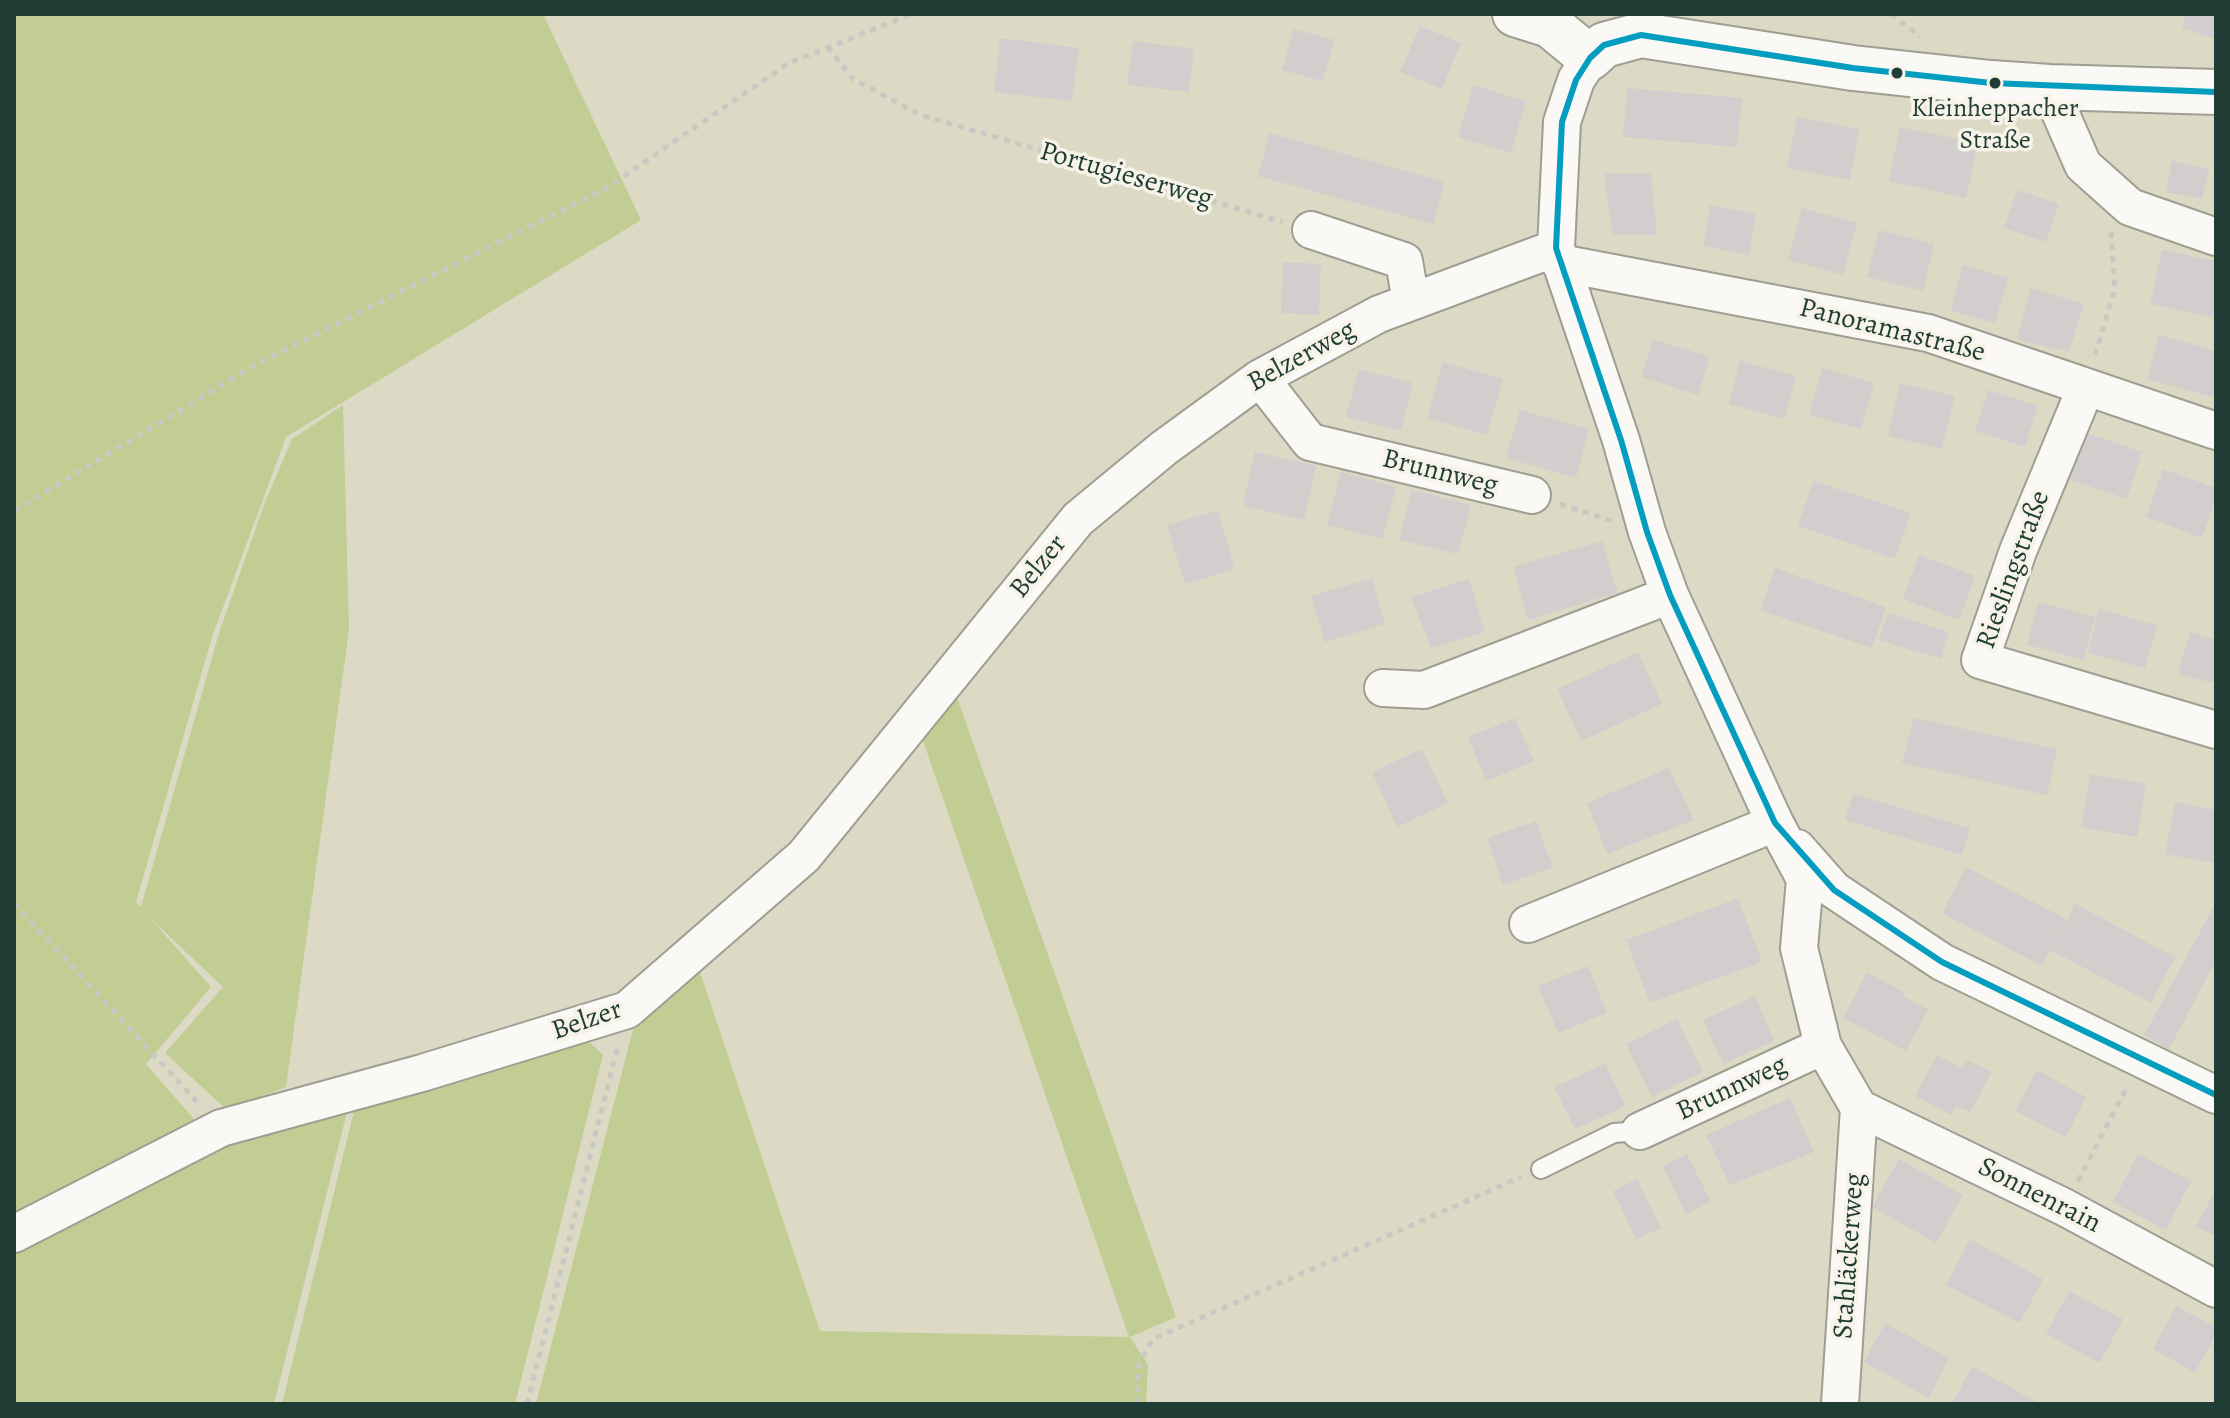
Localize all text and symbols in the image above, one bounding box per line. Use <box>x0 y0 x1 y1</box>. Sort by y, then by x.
unlabelled marker <box>1889 65 1905 81</box>
marker: Kleinheppacher Straße <box>1987 75 2003 91</box>
place label: Kleinheppacher Straße <box>1911 94 2079 156</box>
street label: Portugieserweg <box>1036 135 1216 217</box>
street label: Panoramastraße <box>1796 292 1988 370</box>
street label: Belzerweg <box>1242 314 1362 400</box>
street label: Brunnweg <box>1379 442 1501 504</box>
street label: Rieslingstraße <box>1970 486 2058 654</box>
street label: Belzer <box>1003 528 1075 606</box>
street label: Belzer <box>548 993 626 1049</box>
street label: Brunnweg <box>1671 1049 1793 1129</box>
street label: Sonnenrain <box>1972 1151 2106 1241</box>
street label: Stahläckerweg <box>1827 1172 1873 1340</box>

